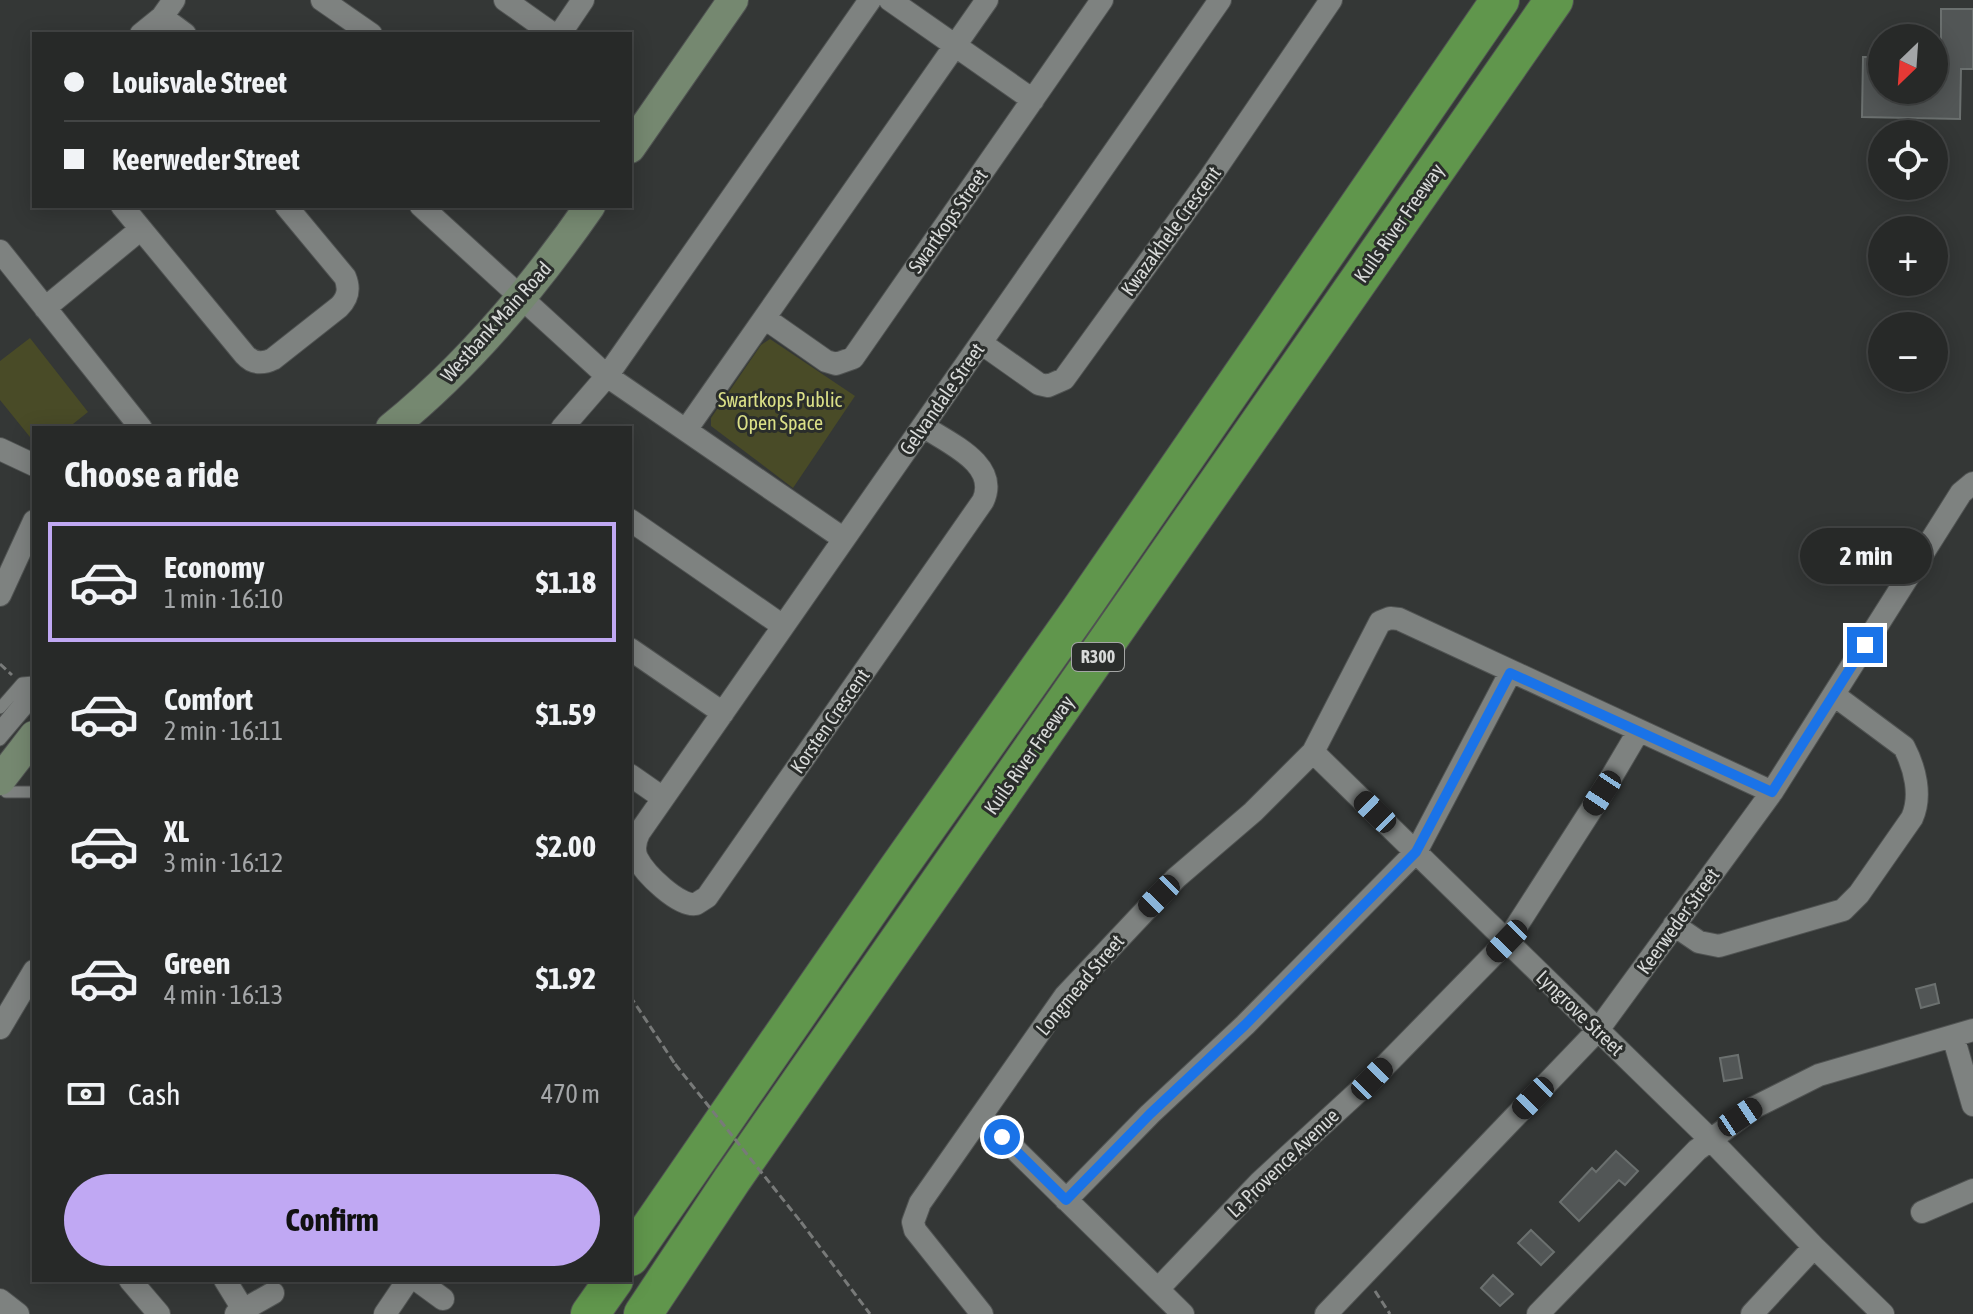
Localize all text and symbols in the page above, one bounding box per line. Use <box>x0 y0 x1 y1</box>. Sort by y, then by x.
north arrow <box>1868 24 1948 104</box>
map controls <box>1868 24 1948 392</box>
text: Louisvale Street <box>112 65 287 99</box>
button: locate <box>1868 120 1948 200</box>
text: Keerweder Street <box>112 142 300 176</box>
street label: Kuils River Freeway <box>1349 159 1448 287</box>
street label: Kwazakhele Crescent <box>1116 161 1225 300</box>
street label: Swartkops Street <box>903 164 992 277</box>
button: + <box>1868 216 1948 296</box>
street label: Westbank Main Road <box>436 257 556 386</box>
button: − <box>1868 312 1948 392</box>
street label: Gelvandale Street <box>894 338 989 459</box>
park label: Swartkops Public Open Space <box>718 388 843 434</box>
text: Choose a ride <box>64 453 239 495</box>
callout: 2 min <box>1799 529 1931 585</box>
text: 2 min <box>1839 541 1893 571</box>
icon: car <box>68 546 140 618</box>
text: Economy <box>164 550 265 584</box>
text: $1.18 <box>536 565 596 599</box>
text: 1 min · 16:10 <box>164 584 283 614</box>
route end <box>1847 627 1883 663</box>
road number: R300 <box>1072 643 1124 671</box>
street label: Korsten Crescent <box>785 664 874 777</box>
icon: car <box>68 678 140 750</box>
text: Comfort <box>164 682 253 716</box>
street label: Kuils River Freeway <box>979 691 1078 819</box>
text: $1.59 <box>536 697 596 731</box>
text: 2 min · 16:11 <box>164 716 283 746</box>
car <box>1579 766 1625 820</box>
car <box>1349 787 1401 837</box>
icon: car <box>68 810 140 882</box>
text: XL <box>164 814 189 848</box>
text: $2.00 <box>536 829 596 863</box>
text: 3 min · 16:12 <box>164 848 283 878</box>
street label: Keerweder Street <box>1632 863 1724 978</box>
car <box>1134 870 1184 922</box>
car <box>1482 915 1532 967</box>
street label: Longmead Street <box>1031 929 1129 1040</box>
icon: car <box>68 942 140 1014</box>
text: Green <box>164 946 230 980</box>
text: $1.92 <box>536 961 596 995</box>
street label: Lyngrove Street <box>1532 965 1629 1060</box>
text: 4 min · 16:13 <box>164 980 283 1010</box>
car <box>1347 1053 1397 1105</box>
icon: cash <box>64 1072 108 1116</box>
car <box>1508 1072 1558 1124</box>
text: Cash <box>128 1077 181 1111</box>
text: 470 m <box>541 1079 600 1109</box>
car <box>1713 1094 1767 1140</box>
street label: La Provence Avenue <box>1222 1104 1343 1222</box>
route start <box>984 1119 1020 1155</box>
button: Confirm <box>64 1174 600 1266</box>

